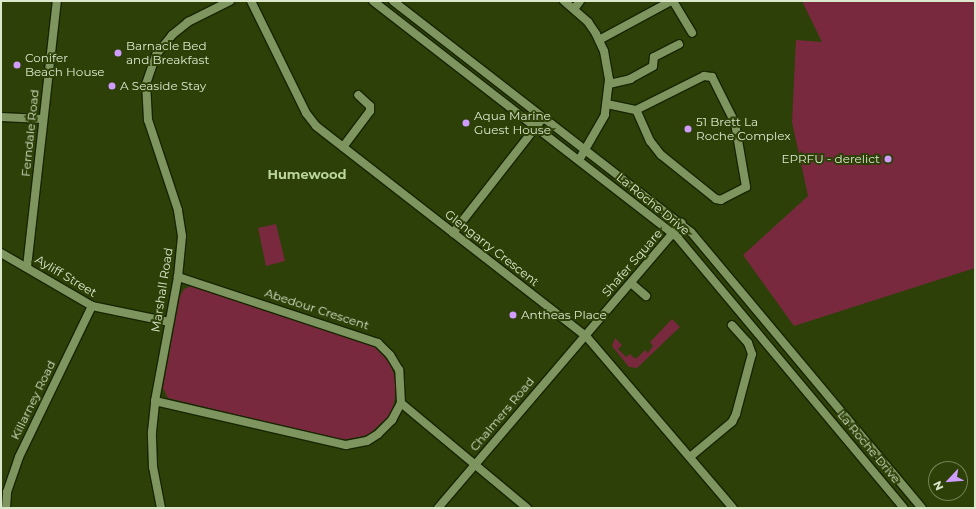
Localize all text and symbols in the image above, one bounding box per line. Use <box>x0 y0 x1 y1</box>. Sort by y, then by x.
place label: Barnacle Bed and Breakfast <box>126 39 209 67</box>
marker: Barnacle Bed and Breakfast <box>113 48 123 58</box>
place label: Conifer Beach House <box>25 51 105 79</box>
marker: Conifer Beach House <box>12 60 22 70</box>
place label: A Seaside Stay <box>120 79 206 93</box>
marker: A Seaside Stay <box>107 81 117 91</box>
street label: Ferndale Road <box>18 89 42 177</box>
place label: Aqua Marine Guest House <box>474 109 551 137</box>
place label: 51 Brett La Roche Complex <box>696 115 791 143</box>
marker: Aqua Marine Guest House <box>461 118 471 128</box>
marker: 51 Brett La Roche Complex <box>683 124 693 134</box>
place label: EPRFU - derelict <box>781 152 880 166</box>
marker: EPRFU - derelict <box>883 154 893 164</box>
district label: Humewood <box>267 166 347 182</box>
street label: La Roche Drive <box>613 170 693 238</box>
street label: Glengarry Crescent <box>442 207 542 289</box>
street label: Shafer Square <box>599 226 665 300</box>
street label: Marshall Road <box>148 247 176 333</box>
street label: Ayliff Street <box>33 252 99 300</box>
street label: Abedour Crescent <box>263 285 371 333</box>
place label: Antheas Place <box>521 308 607 322</box>
marker: Antheas Place <box>508 310 518 320</box>
street label: Killarney Road <box>8 358 58 442</box>
street label: Chalmers Road <box>467 374 537 454</box>
street label: La Roche Drive <box>835 408 903 486</box>
north arrow <box>928 461 968 501</box>
text: N <box>930 479 946 493</box>

